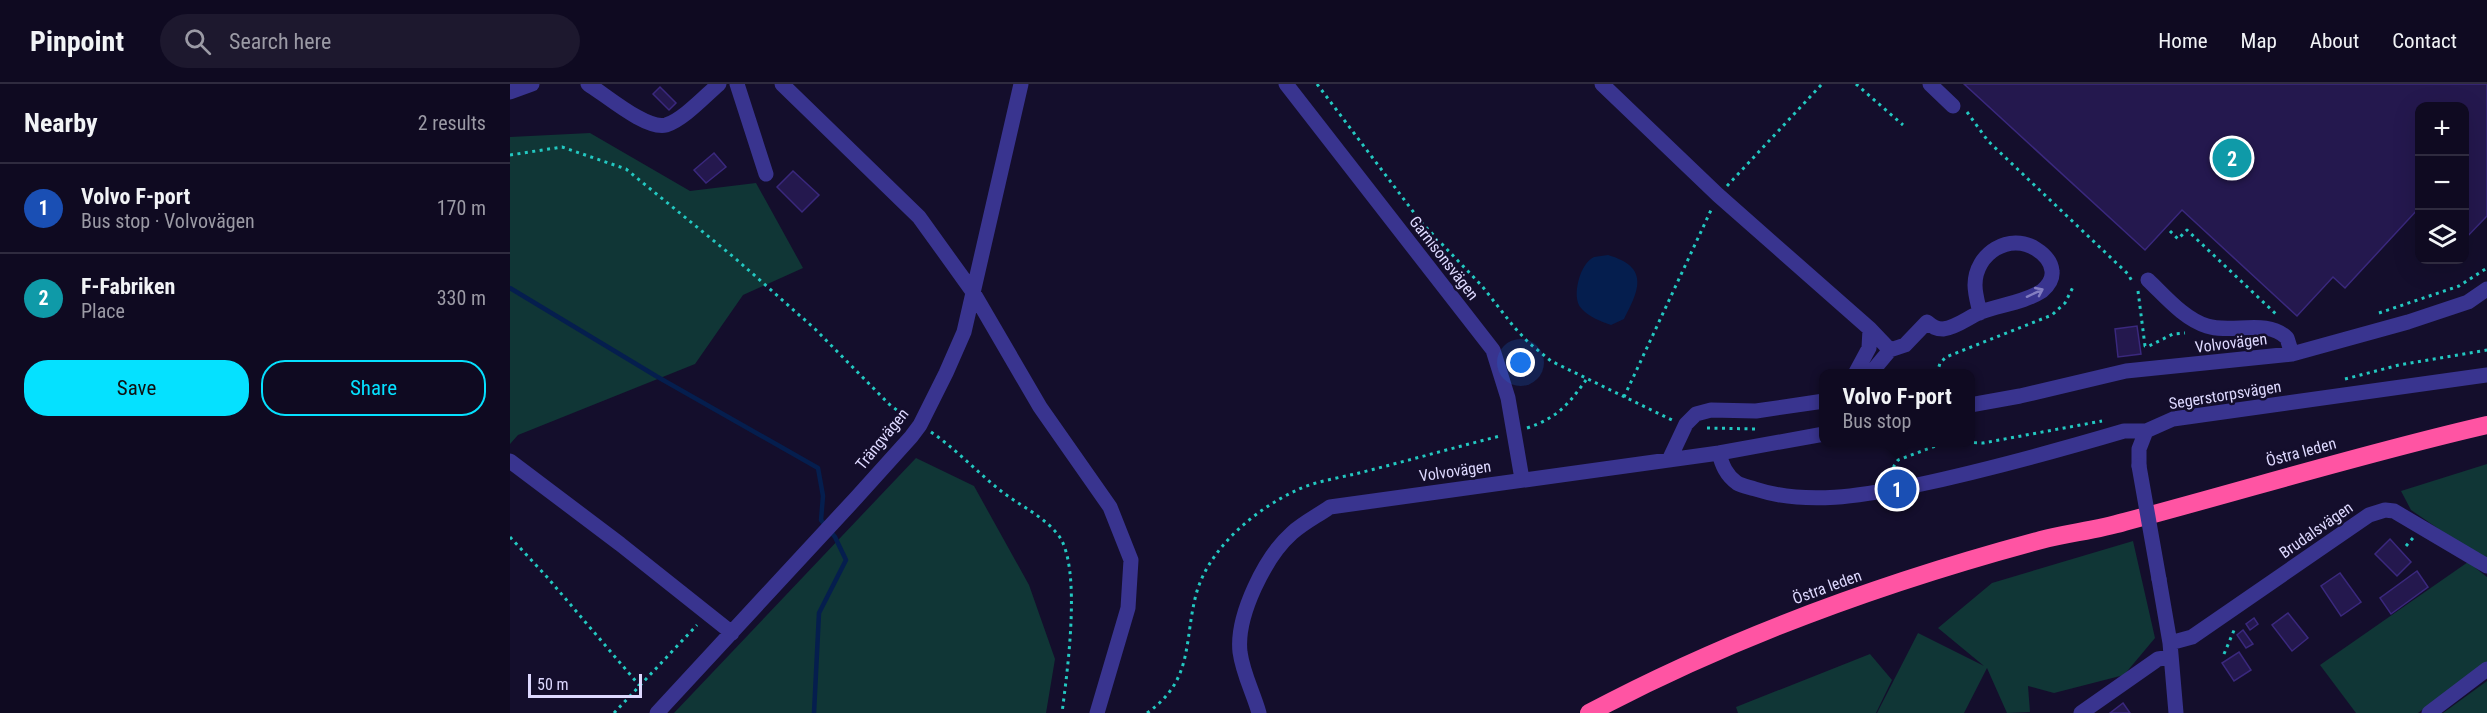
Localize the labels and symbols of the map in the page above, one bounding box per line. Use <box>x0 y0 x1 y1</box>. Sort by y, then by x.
pin: 2 <box>2212 136 2252 181</box>
street label: Garnisonsvägen <box>1405 212 1483 304</box>
one-way arrow <box>2025 287 2043 298</box>
street label: Volvovägen <box>2194 329 2268 357</box>
your location <box>1506 348 1535 377</box>
street label: Segerstorpsvägen <box>2167 377 2283 413</box>
street label: Trängvägen <box>852 405 912 473</box>
street label: Östra leden <box>2264 434 2338 470</box>
street label: Volvovägen <box>1418 457 1492 485</box>
pin: 1 <box>1878 466 1916 512</box>
street label: Brudalsvägen <box>2276 498 2356 562</box>
street label: Östra leden <box>1790 566 1864 608</box>
scale bar <box>528 671 642 698</box>

